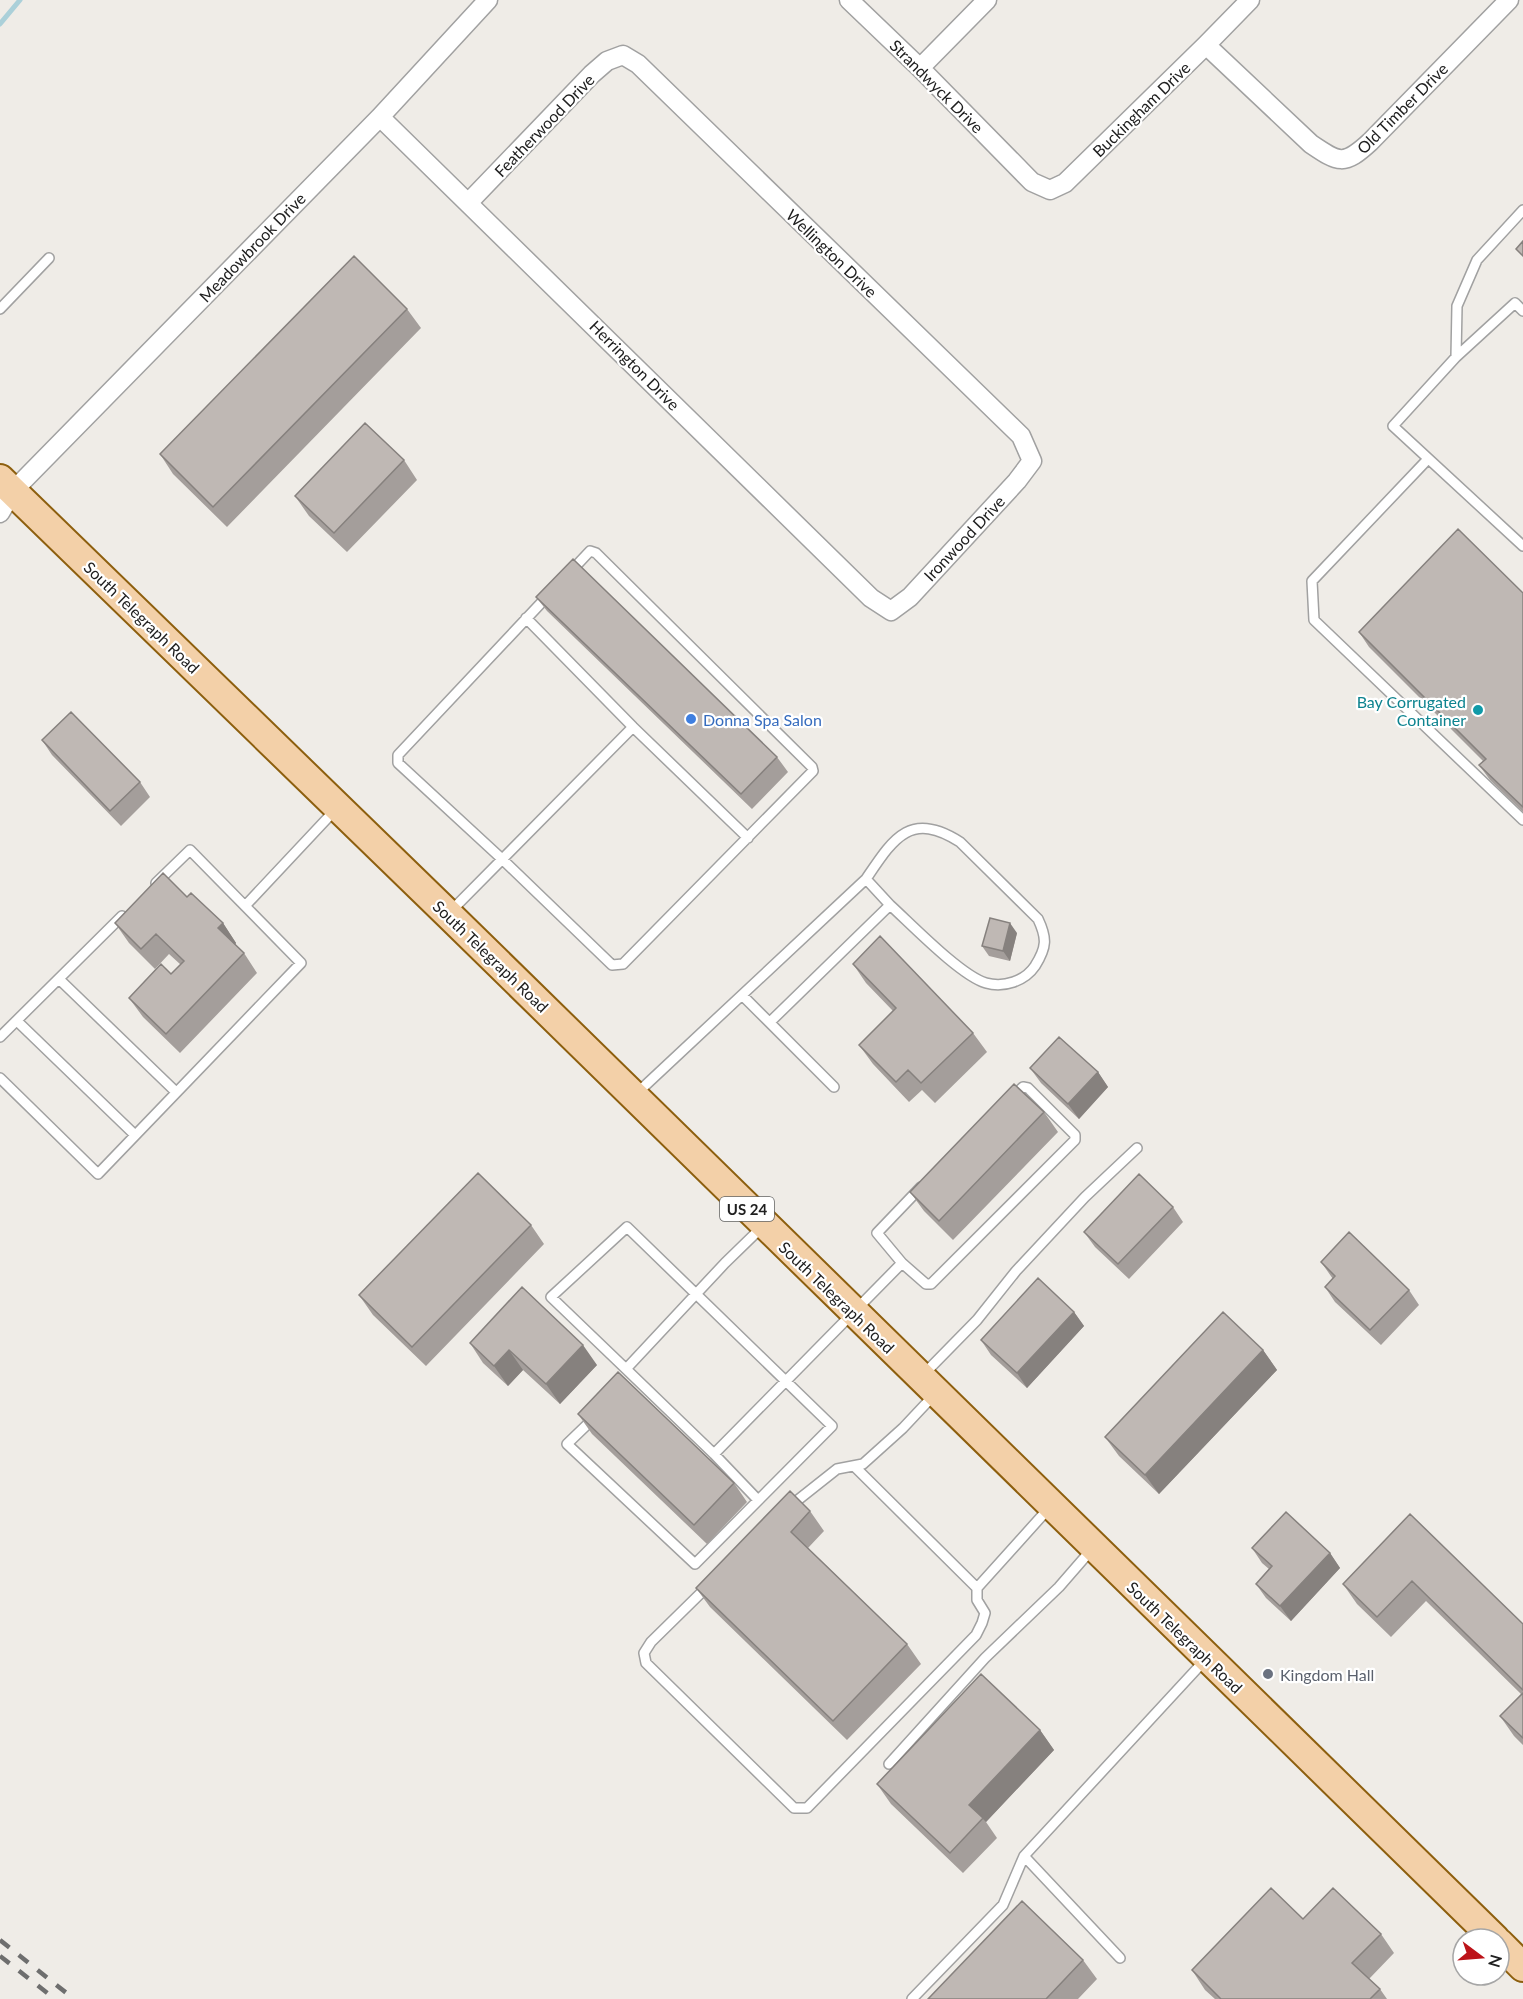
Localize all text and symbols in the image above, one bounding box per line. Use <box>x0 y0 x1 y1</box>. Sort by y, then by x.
street label: Strandwyck Drive <box>886 35 988 137</box>
street label: Buckingham Drive <box>1088 58 1194 160</box>
street label: Old Timber Drive <box>1353 59 1451 157</box>
street label: Featherwood Drive <box>490 70 598 180</box>
street label: Meadowbrook Drive <box>195 188 309 306</box>
street label: Wellington Drive <box>783 205 881 301</box>
street label: Herrington Drive <box>586 316 684 414</box>
street label: Ironwood Drive <box>920 491 1008 585</box>
street label: South Telegraph Road <box>81 557 203 677</box>
place label: Bay Corrugated Container <box>1357 692 1466 729</box>
marker: Bay Corrugated Container <box>1471 703 1485 717</box>
place label: Donna Spa Salon <box>703 710 822 729</box>
marker: Donna Spa Salon <box>684 712 698 726</box>
street label: South Telegraph Road <box>430 896 552 1016</box>
road number: US 24 <box>720 1197 774 1221</box>
street label: South Telegraph Road <box>776 1237 898 1357</box>
street label: South Telegraph Road <box>1124 1577 1246 1697</box>
place label: Kingdom Hall <box>1280 1665 1374 1684</box>
marker: Kingdom Hall <box>1261 1667 1275 1681</box>
north arrow <box>1451 1927 1511 1987</box>
text: N <box>1485 1953 1507 1970</box>

